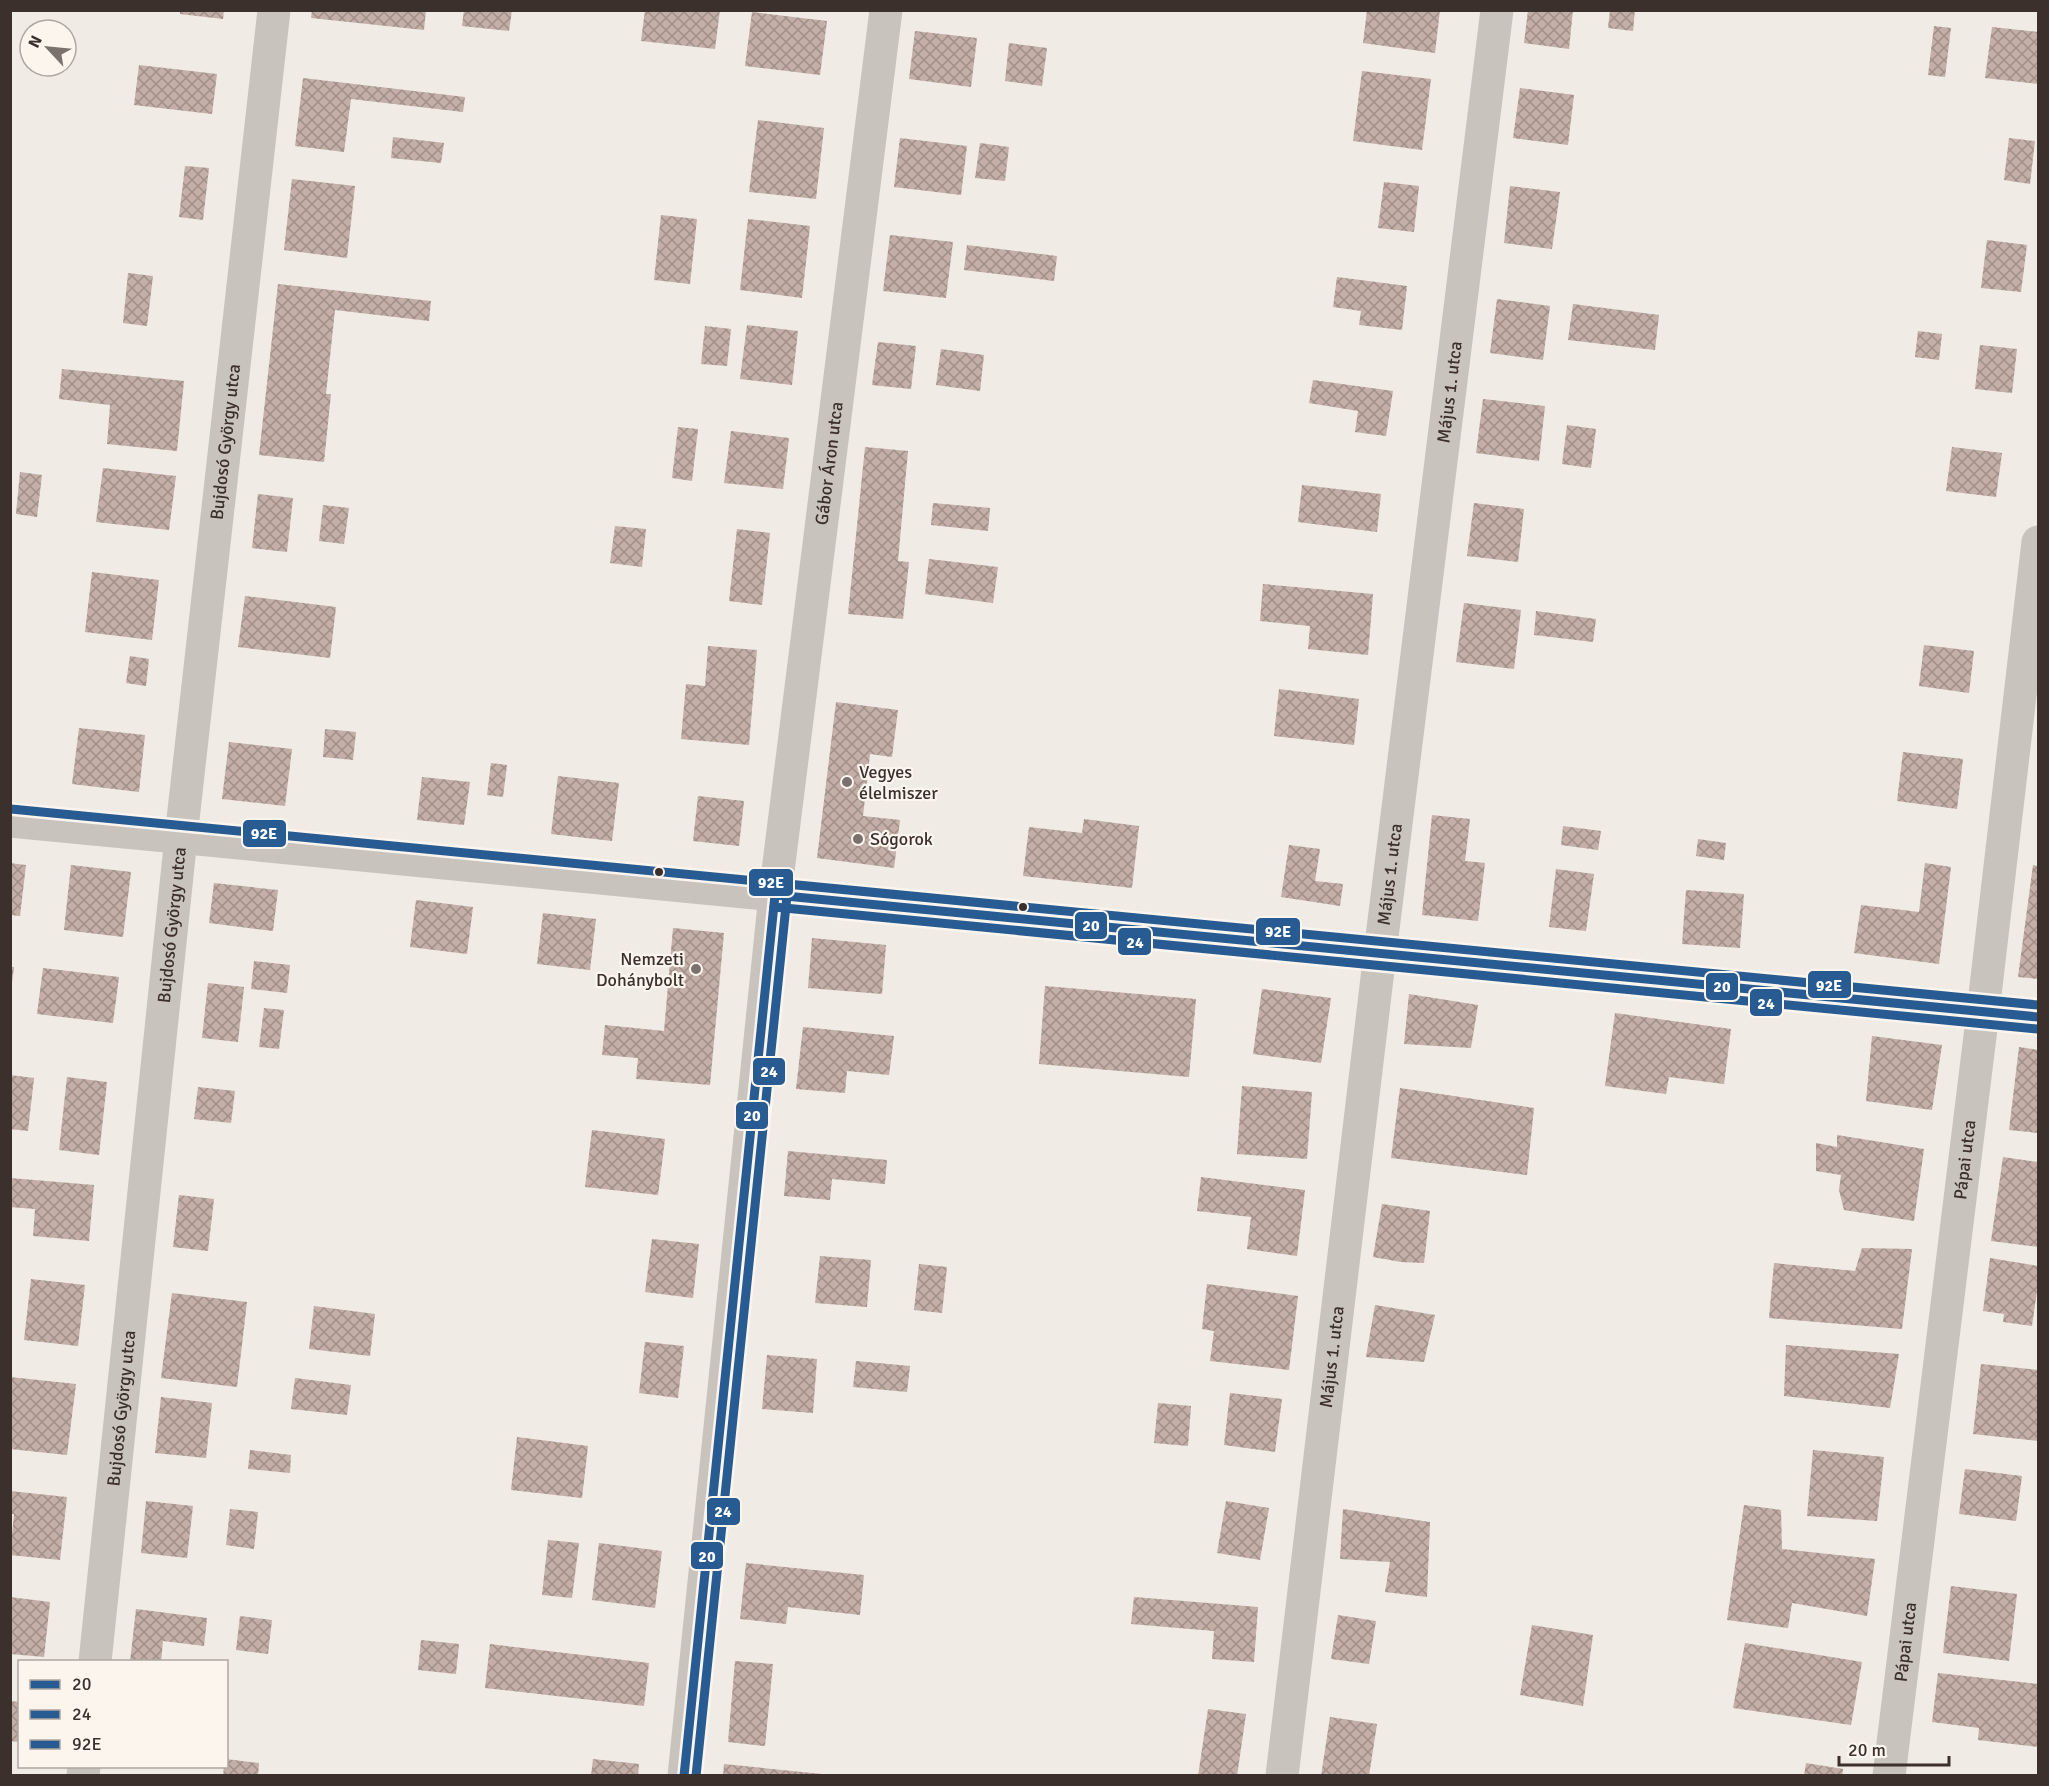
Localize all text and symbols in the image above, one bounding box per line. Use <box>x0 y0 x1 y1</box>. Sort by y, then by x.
north arrow <box>18 18 78 78</box>
text: N <box>24 32 47 51</box>
street label: Május 1. utca <box>1432 340 1467 444</box>
street label: Bujdosó György utca <box>206 363 245 521</box>
street label: Gábor Áron utca <box>810 400 848 526</box>
place label: Vegyes élelmiszer <box>859 761 938 804</box>
marker: Vegyes élelmiszer <box>840 775 854 789</box>
line badge: 92E <box>242 819 287 848</box>
street label: Május 1. utca <box>1373 822 1407 927</box>
text: 92E <box>251 824 277 844</box>
place label: Sógorok <box>870 828 933 850</box>
marker: Sógorok <box>851 832 865 846</box>
street label: Bujdosó György utca <box>153 846 191 1004</box>
unlabelled marker <box>653 866 665 878</box>
line badge: 92E <box>748 868 794 897</box>
text: 92E <box>758 873 784 893</box>
unlabelled marker <box>1017 901 1029 913</box>
line badge: 20 <box>1074 911 1108 940</box>
text: 20 <box>1082 916 1100 936</box>
line badge: 92E <box>1255 917 1301 946</box>
text: 92E <box>1265 922 1291 942</box>
line badge: 24 <box>1117 927 1152 956</box>
text: 24 <box>1126 933 1144 953</box>
place label: Nemzeti Dohánybolt <box>596 948 684 991</box>
marker: Nemzeti Dohánybolt <box>689 962 703 976</box>
line badge: 92E <box>1807 970 1852 999</box>
line badge: 20 <box>1705 972 1739 1001</box>
text: 92E <box>1816 976 1842 996</box>
text: 20 <box>1713 977 1731 997</box>
line badge: 24 <box>1749 988 1783 1017</box>
text: 24 <box>1757 994 1775 1014</box>
line badge: 24 <box>752 1057 786 1086</box>
text: 24 <box>760 1062 778 1082</box>
line badge: 20 <box>735 1101 769 1130</box>
text: 20 <box>743 1106 761 1126</box>
street label: Pápai utca <box>1949 1119 1981 1201</box>
street label: Május 1. utca <box>1315 1305 1349 1409</box>
street label: Bujdosó György utca <box>102 1329 141 1488</box>
line badge: 24 <box>706 1497 741 1526</box>
text: 24 <box>714 1502 732 1522</box>
line badge: 20 <box>690 1541 724 1570</box>
text: 20 <box>698 1547 716 1567</box>
street label: Pápai utca <box>1890 1601 1921 1683</box>
legend <box>18 1660 228 1768</box>
text: 20 <box>72 1673 91 1695</box>
text: 24 <box>72 1703 92 1725</box>
scale bar <box>1839 1729 1948 1767</box>
text: 92E <box>72 1733 102 1755</box>
text: 20 m <box>1848 1739 1886 1761</box>

